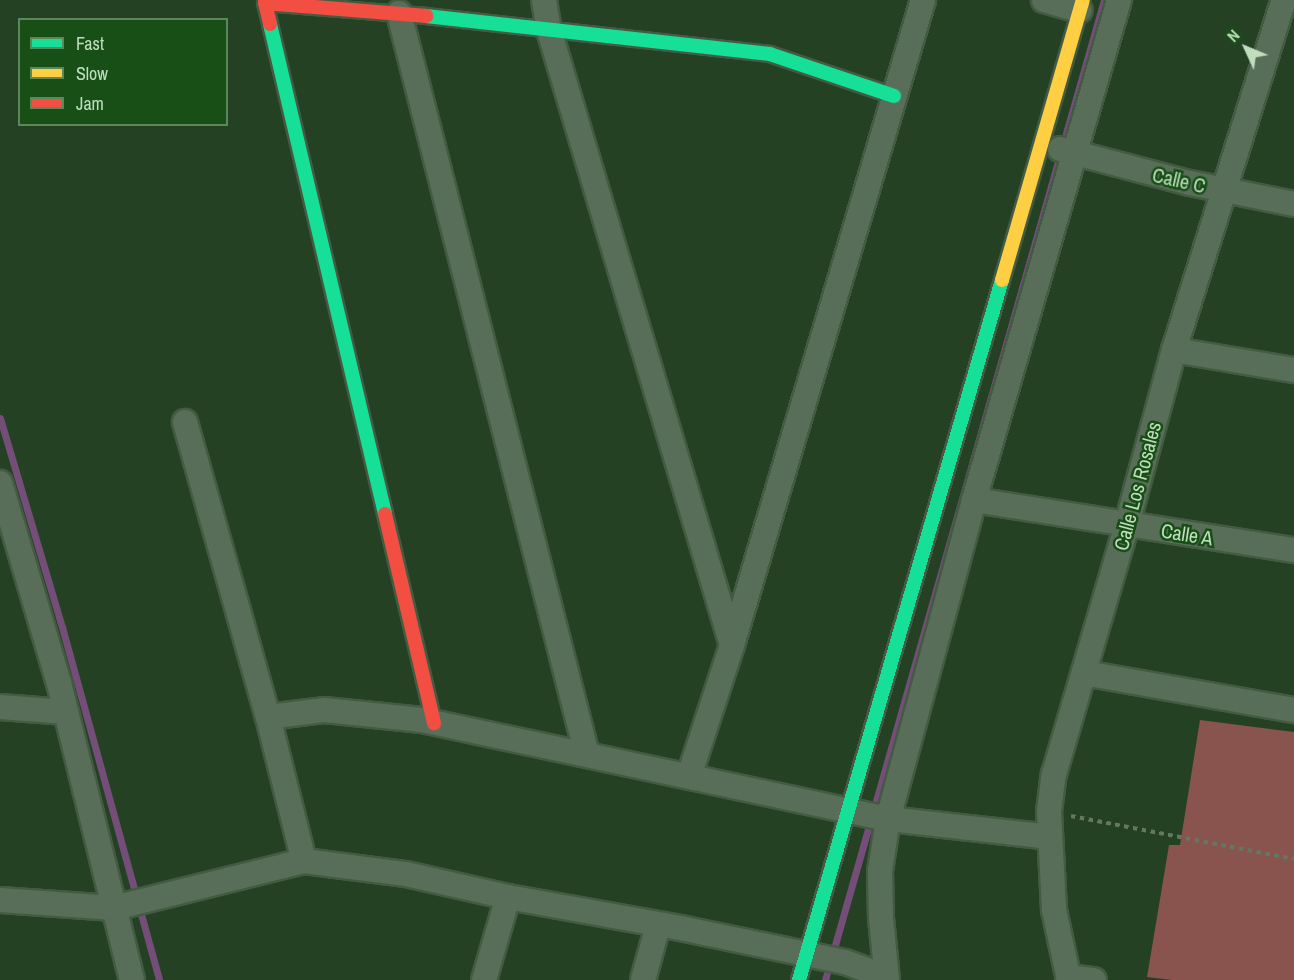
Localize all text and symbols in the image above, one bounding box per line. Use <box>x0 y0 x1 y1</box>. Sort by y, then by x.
legend <box>18 18 228 126</box>
north arrow <box>1216 18 1276 78</box>
text: N <box>1222 24 1244 47</box>
text: Fast <box>76 31 104 56</box>
text: Slow <box>76 61 108 86</box>
text: Jam <box>76 91 104 116</box>
street label: Calle C <box>1150 162 1208 198</box>
street label: Calle Los Rosales <box>1108 419 1166 553</box>
street label: Calle A <box>1159 518 1215 550</box>

